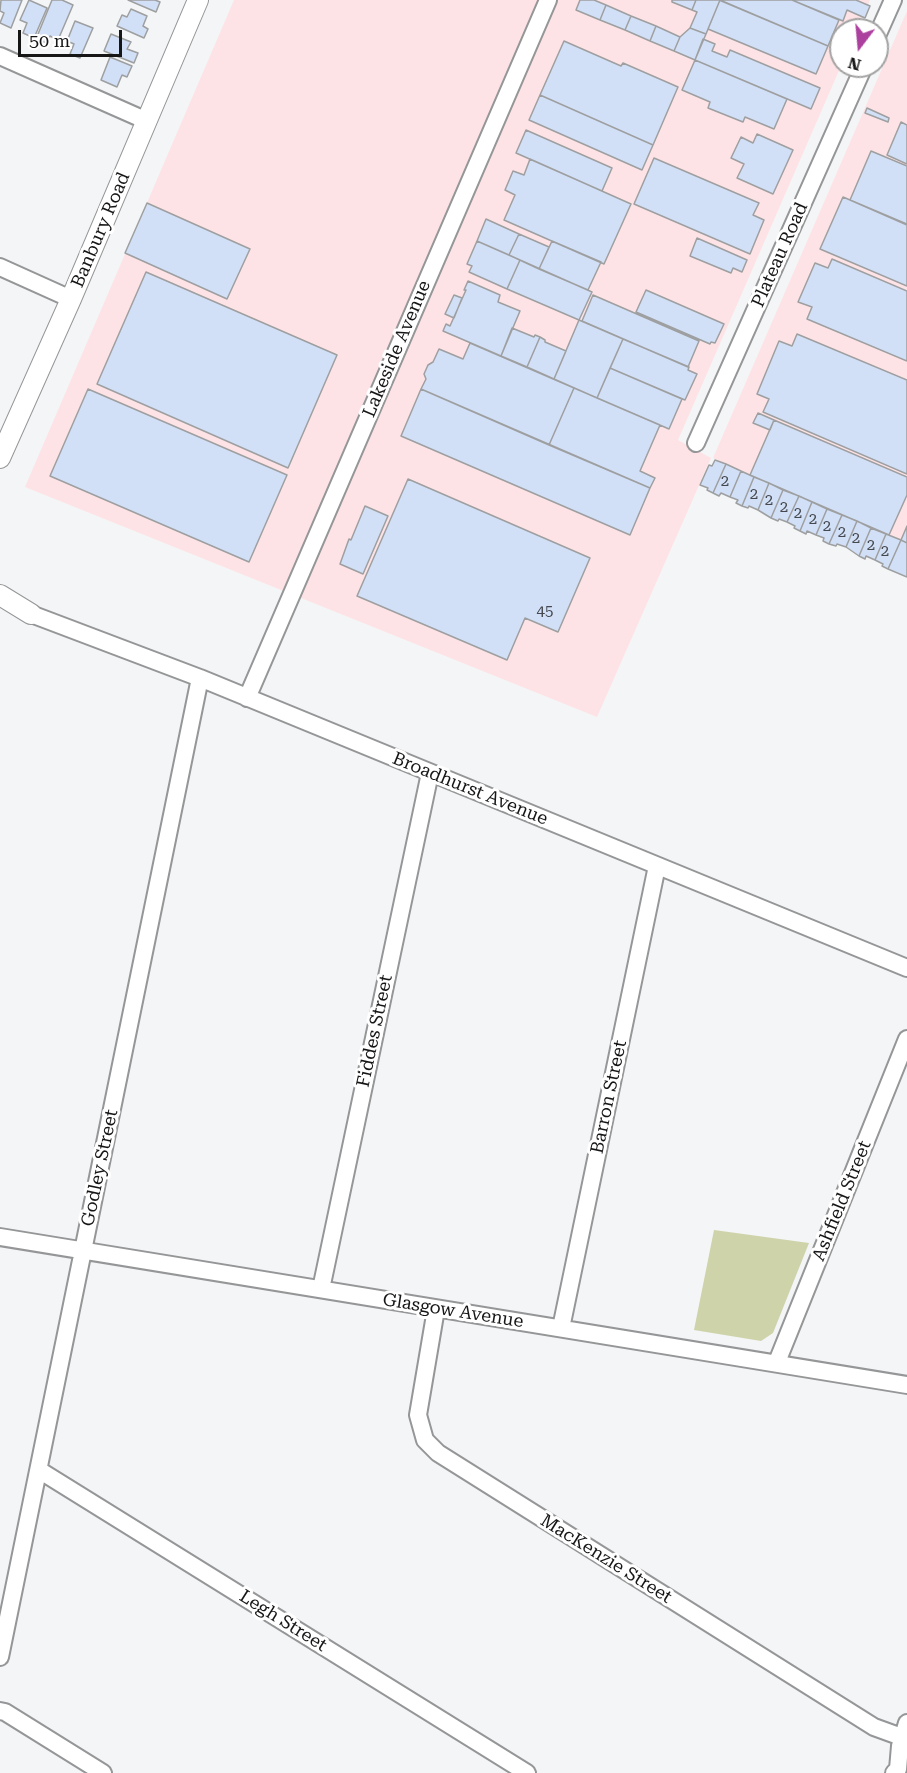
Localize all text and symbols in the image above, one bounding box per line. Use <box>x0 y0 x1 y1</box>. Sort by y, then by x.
scale bar <box>21 18 124 56</box>
north arrow <box>829 18 889 78</box>
text: 50 m <box>29 30 70 51</box>
text: N <box>846 53 863 75</box>
street label: Banbury Road <box>67 169 135 291</box>
street label: Plateau Road <box>747 199 813 311</box>
street label: Lakeside Avenue <box>358 277 436 421</box>
house number: 2 <box>721 473 729 491</box>
house number: 2 <box>750 486 758 504</box>
house number: 2 <box>765 492 773 510</box>
house number: 2 <box>780 499 788 517</box>
house number: 2 <box>794 505 802 523</box>
house number: 2 <box>809 511 817 529</box>
house number: 2 <box>823 518 831 536</box>
house number: 2 <box>838 524 846 542</box>
house number: 2 <box>852 530 860 548</box>
house number: 2 <box>867 537 875 555</box>
house number: 2 <box>881 543 889 561</box>
house number: 45 <box>537 603 553 621</box>
street label: Broadhurst Avenue <box>389 748 551 830</box>
street label: Fiddes Street <box>353 973 397 1089</box>
street label: Barron Street <box>586 1038 632 1156</box>
street label: Godley Street <box>77 1108 123 1228</box>
street label: Ashfield Street <box>808 1138 876 1264</box>
street label: Glasgow Avenue <box>381 1289 525 1333</box>
street label: MacKenzie Street <box>536 1510 676 1608</box>
street label: Legh Street <box>235 1586 331 1656</box>

